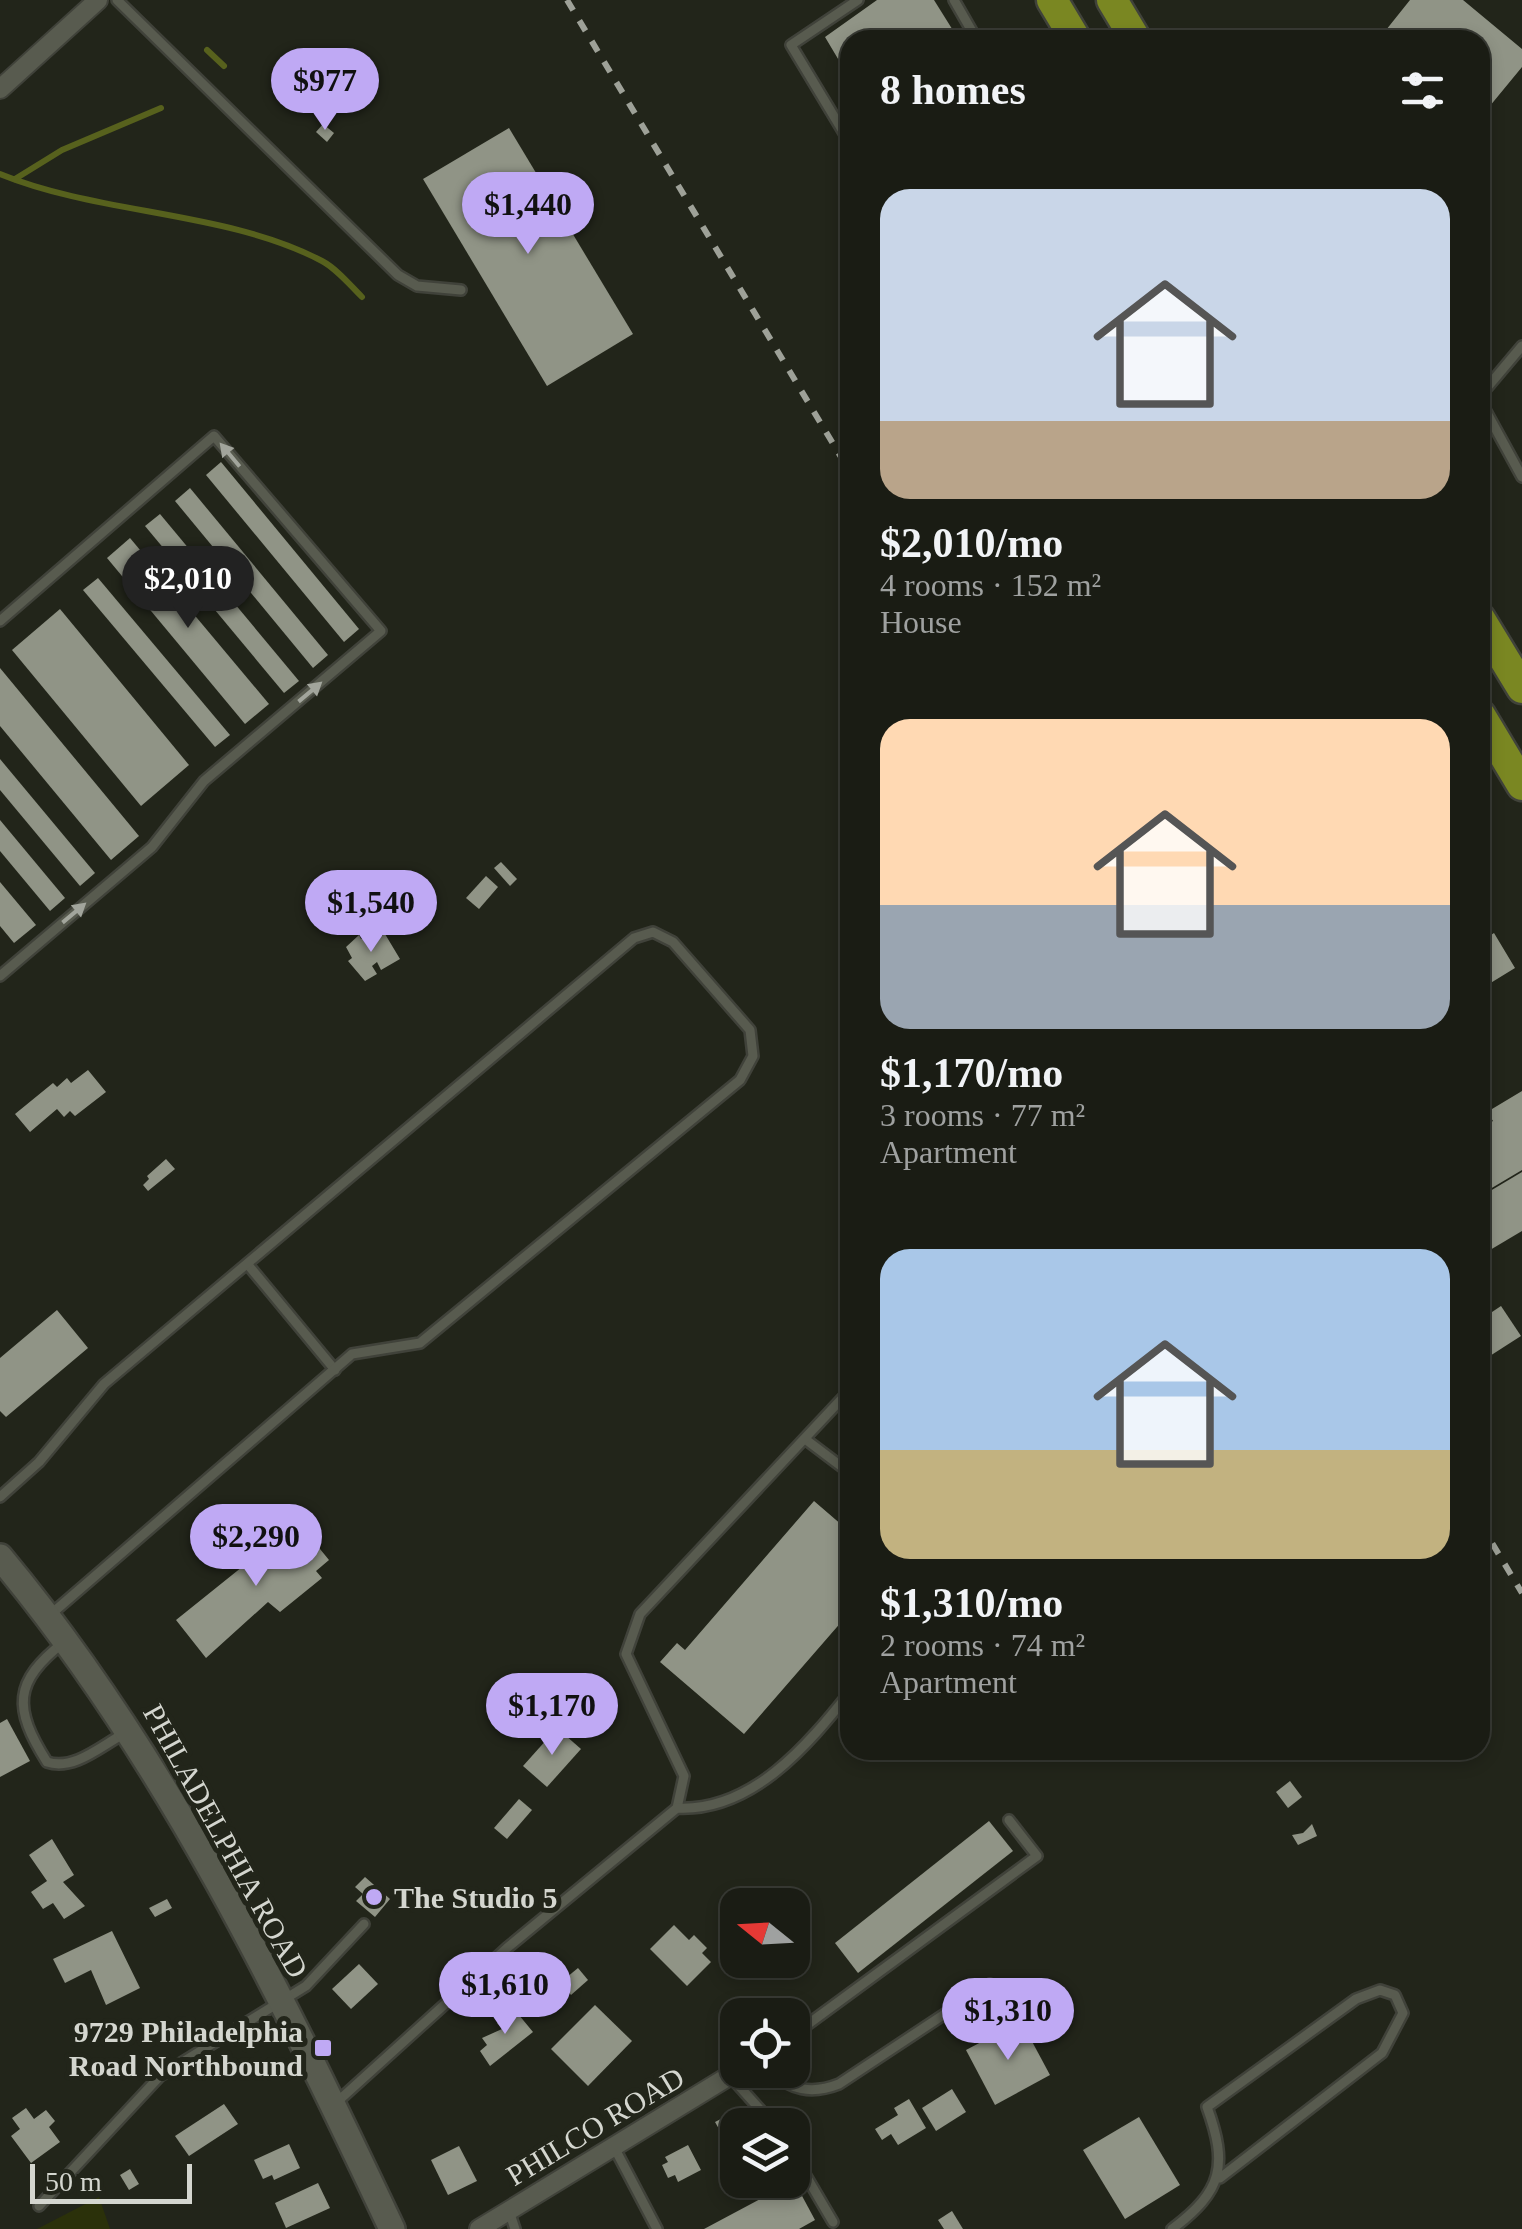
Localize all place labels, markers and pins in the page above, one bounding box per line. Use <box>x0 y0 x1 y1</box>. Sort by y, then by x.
pin: $977 <box>266 48 384 133</box>
pin: $1,440 <box>447 172 609 257</box>
pin: $2,010 <box>107 546 269 631</box>
pin: $1,540 <box>290 870 452 955</box>
pin: $2,290 <box>175 1504 337 1589</box>
pin: $1,170 <box>471 1673 633 1758</box>
place label: The Studio 5 <box>394 1881 557 1914</box>
marker: The Studio 5 <box>363 1886 385 1908</box>
pin: $1,610 <box>424 1952 586 2037</box>
pin: $1,310 <box>927 1978 1089 2063</box>
place label: 9729 Philadelphia Road Northbound <box>69 2015 303 2082</box>
marker: 9729 Philadelphia Road Northbound <box>312 2037 334 2059</box>

